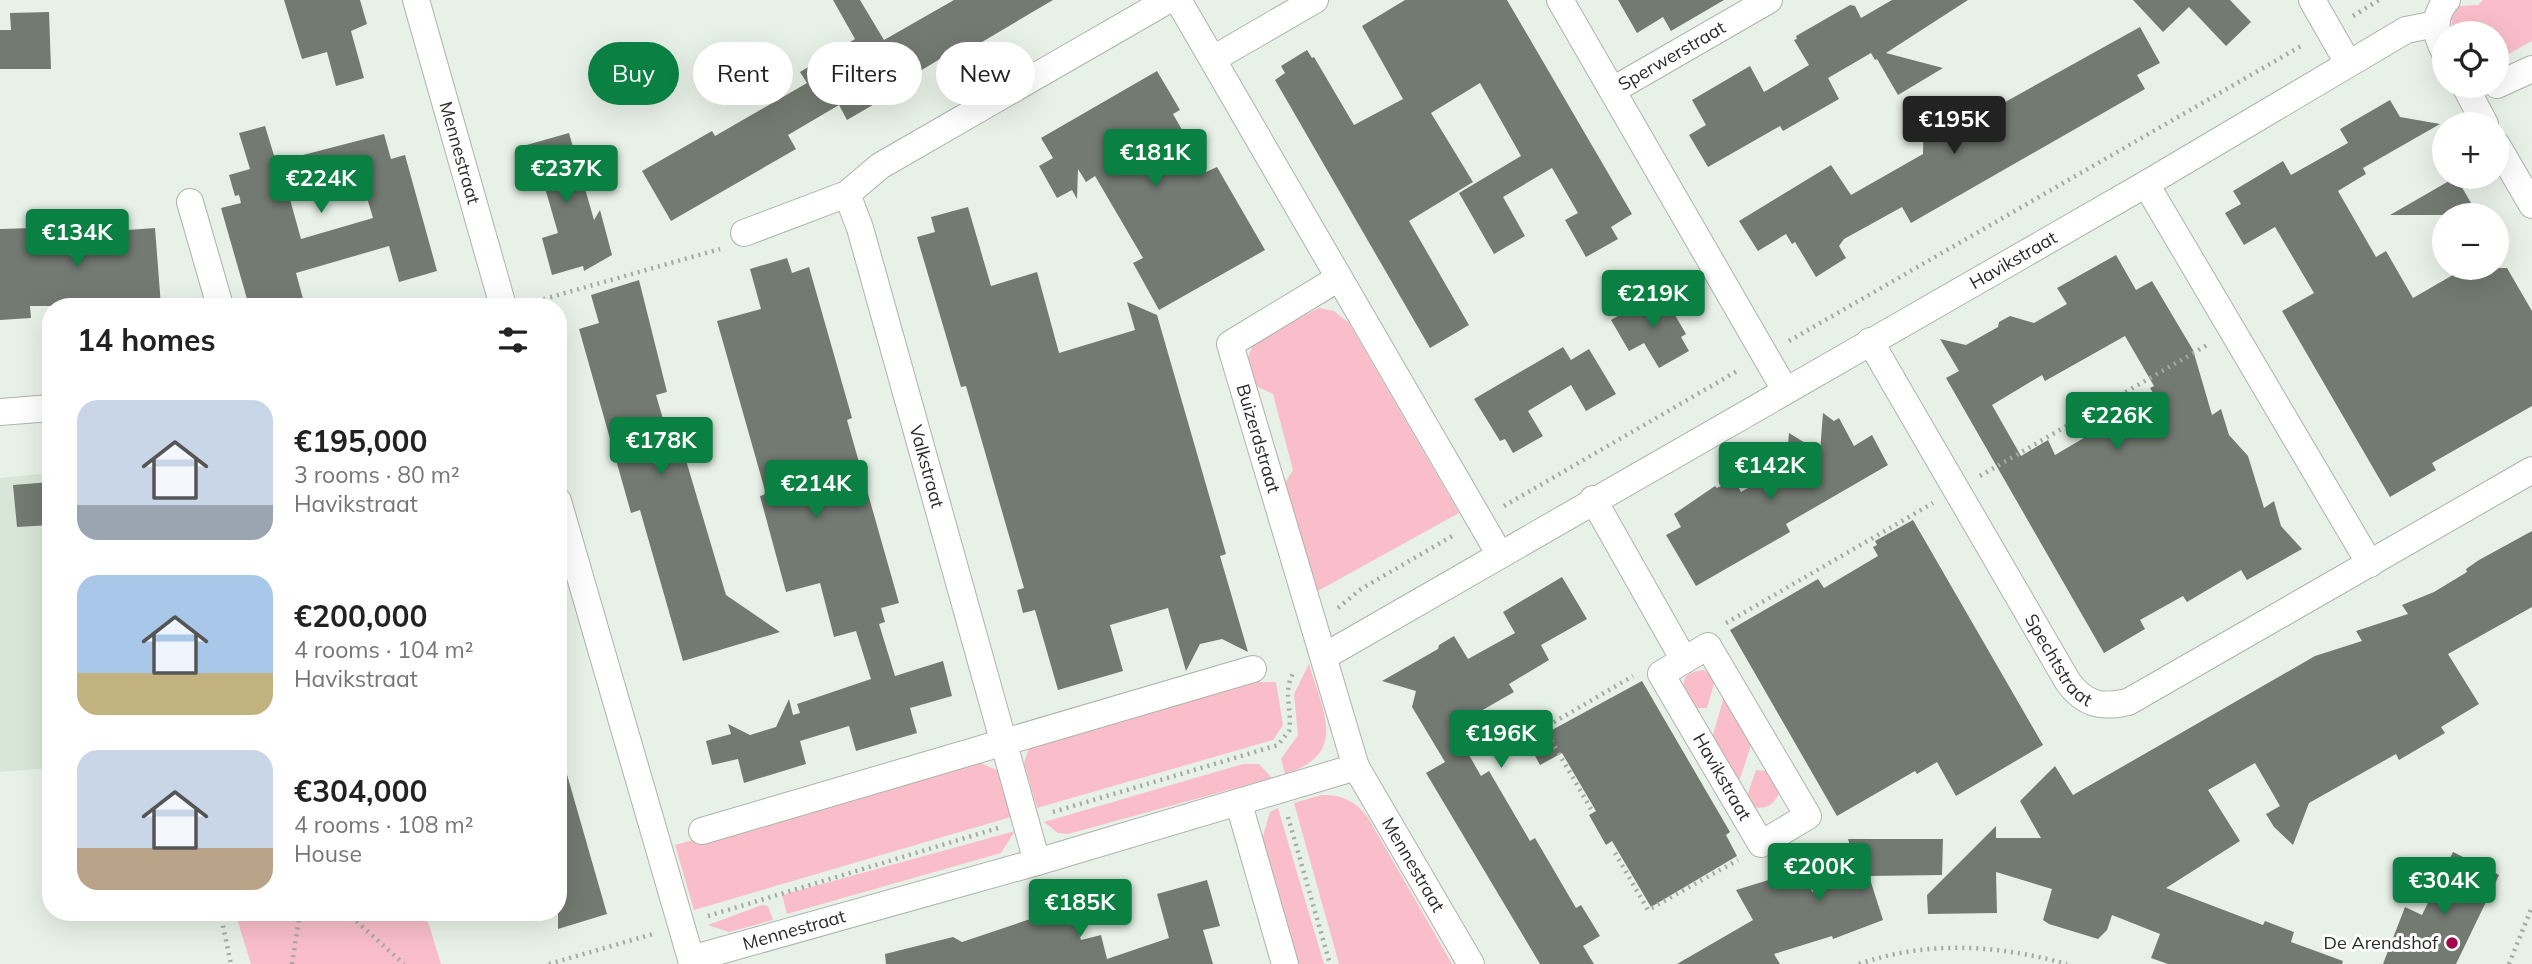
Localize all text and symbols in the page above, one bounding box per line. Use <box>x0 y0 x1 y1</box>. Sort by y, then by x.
street label: Sperwerstraat <box>1614 16 1729 96</box>
map controls <box>2432 21 2509 280</box>
button: locate <box>2432 21 2509 98</box>
chip: Buy <box>588 42 679 105</box>
chip: Rent <box>693 42 793 105</box>
chip: Filters <box>807 42 922 105</box>
chip: New <box>936 42 1035 105</box>
pin: €195K <box>1905 96 2003 156</box>
street label: Mennestraat <box>434 99 485 207</box>
text: €195K <box>1919 104 1989 133</box>
button: + <box>2432 112 2509 189</box>
pin: €181K <box>1106 130 1204 189</box>
text: €181K <box>1120 137 1190 166</box>
pin: €237K <box>517 146 615 205</box>
text: €237K <box>531 153 601 182</box>
pin: €224K <box>272 156 370 215</box>
text: €224K <box>286 163 356 192</box>
button: − <box>2432 203 2509 280</box>
pin: €134K <box>28 210 126 269</box>
text: €134K <box>42 217 112 246</box>
street label: Havikstraat <box>1965 226 2061 294</box>
pin: €219K <box>1604 270 1702 330</box>
text: €219K <box>1618 278 1688 307</box>
text: 14 homes <box>77 321 216 359</box>
icon: filters <box>494 321 532 359</box>
street label: Buizerdstraat <box>1232 381 1286 496</box>
pin: €226K <box>2068 392 2166 452</box>
text: €226K <box>2082 400 2152 429</box>
pin: €178K <box>612 418 710 477</box>
text: €195,000 <box>294 422 427 460</box>
street label: Valkstraat <box>905 422 950 511</box>
text: €178K <box>626 425 696 454</box>
icon: home <box>133 428 217 512</box>
pin: €142K <box>1721 442 1819 502</box>
text: €142K <box>1735 450 1805 479</box>
text: 3 rooms · 80 m² <box>294 460 460 489</box>
pin: €214K <box>767 461 865 520</box>
text: €214K <box>781 468 851 497</box>
text: Havikstraat <box>294 489 418 518</box>
text: €200,000 <box>294 597 427 635</box>
icon: home <box>133 603 217 687</box>
street label: Spechtstraat <box>2020 609 2096 711</box>
text: 4 rooms · 104 m² <box>294 635 474 664</box>
text: Havikstraat <box>294 664 418 693</box>
pin: €196K <box>1452 710 1550 770</box>
text: €196K <box>1466 718 1536 747</box>
street label: Havikstraat <box>1688 729 1757 824</box>
text: €304,000 <box>294 772 427 810</box>
icon: home <box>133 778 217 862</box>
text: 4 rooms · 108 m² <box>294 810 474 839</box>
street label: Mennestraat <box>1377 813 1450 916</box>
text: House <box>294 839 362 868</box>
pin: €200K <box>1770 844 1868 903</box>
text: €200K <box>1784 851 1854 880</box>
pin: €304K <box>2395 858 2493 917</box>
text: €304K <box>2409 865 2479 894</box>
pin: €185K <box>1031 880 1129 939</box>
text: €185K <box>1045 887 1115 916</box>
street label: Mennestraat <box>740 904 848 955</box>
place label: De Arendshof <box>2324 931 2439 954</box>
marker: De Arendshof <box>2444 935 2460 951</box>

